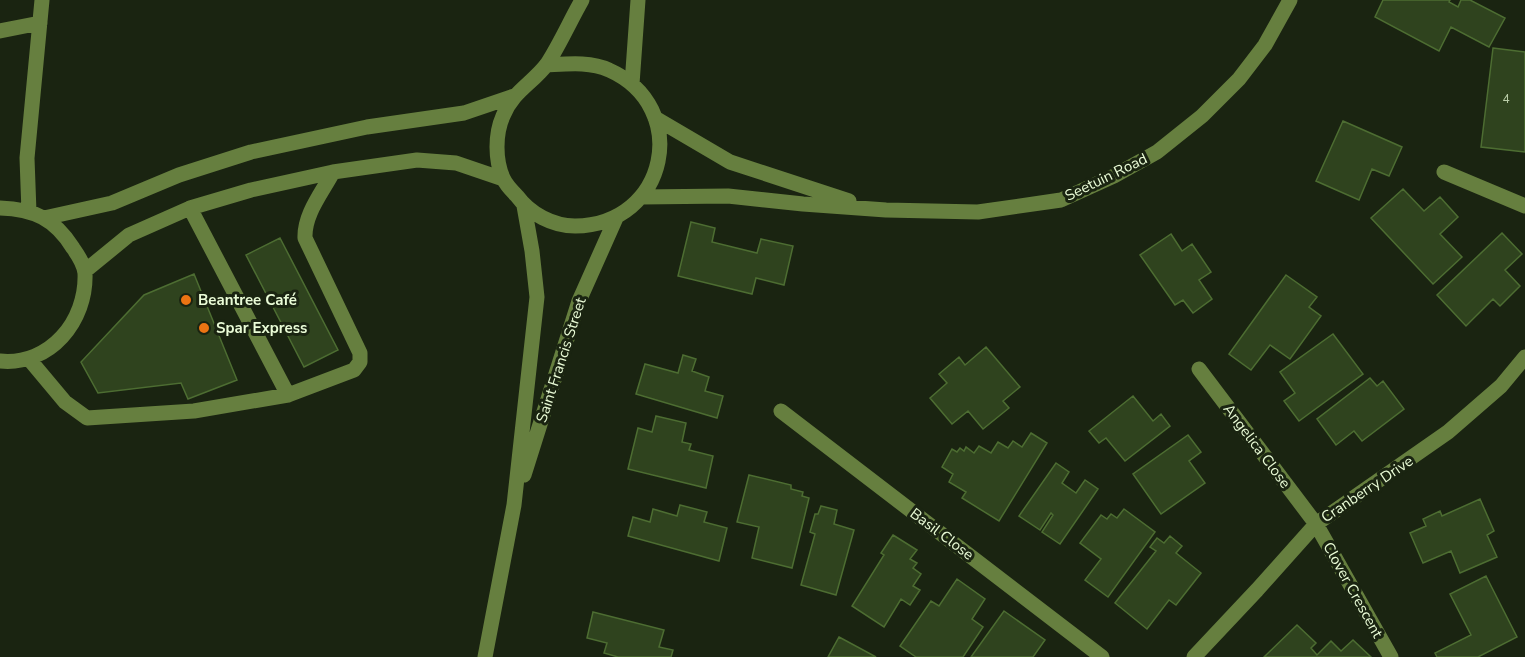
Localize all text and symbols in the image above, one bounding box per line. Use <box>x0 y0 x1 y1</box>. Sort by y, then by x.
house number: 4 <box>1502 91 1510 107</box>
street label: Seetuin Road <box>1061 148 1151 206</box>
place label: Beantree Café <box>198 290 297 310</box>
marker: Beantree Café <box>179 293 193 307</box>
street label: Saint Francis Street <box>531 294 591 425</box>
place label: Spar Express <box>216 318 307 338</box>
marker: Spar Express <box>197 321 211 335</box>
street label: Angelica Close <box>1219 400 1295 492</box>
street label: Cranberry Drive <box>1317 451 1417 527</box>
street label: Basil Close <box>906 503 978 565</box>
street label: Clover Crescent <box>1318 539 1388 642</box>

